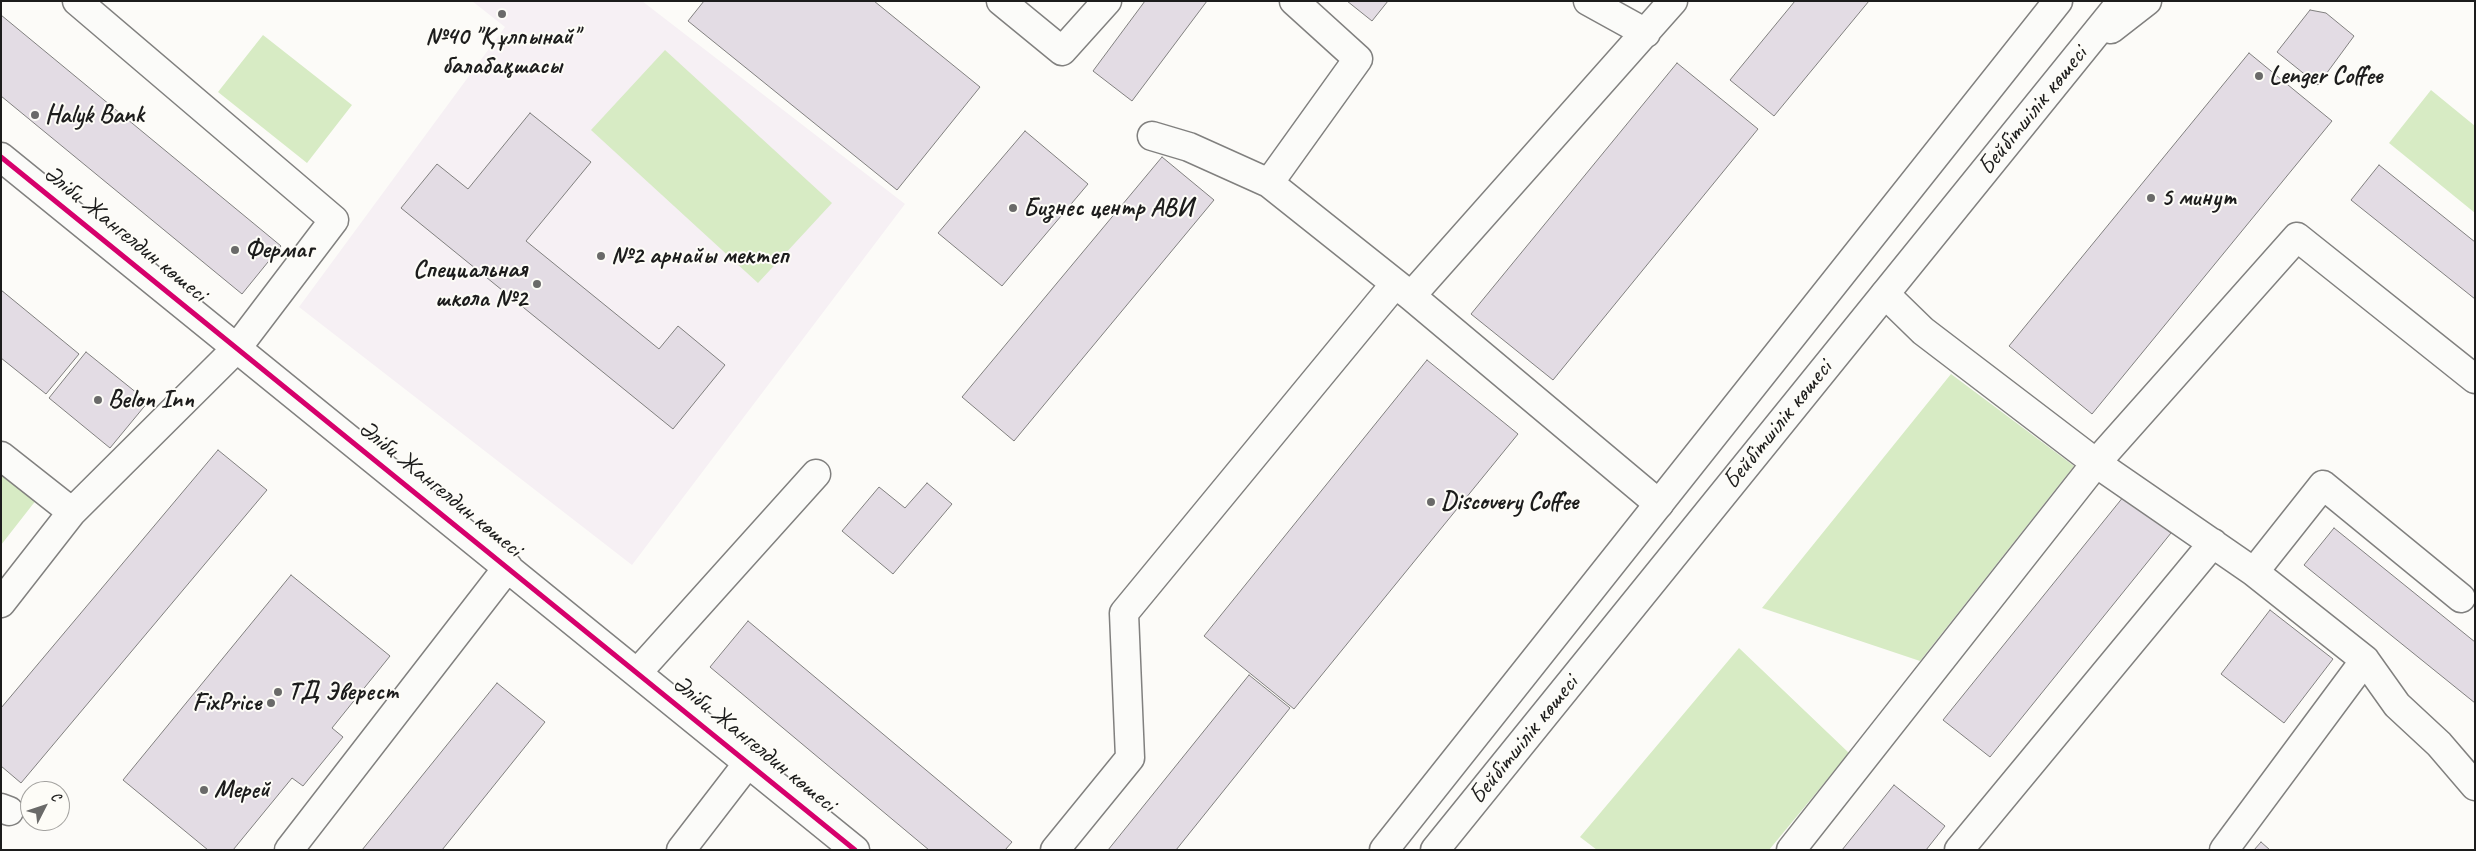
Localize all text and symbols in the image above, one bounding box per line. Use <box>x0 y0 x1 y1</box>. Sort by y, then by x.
marker: №40 "Құлпынай" балабақшасы <box>496 8 508 20</box>
place label: №40 "Құлпынай" балабақшасы <box>425 22 579 81</box>
street label: Бейбітшілік көшесі <box>1972 40 2094 182</box>
place label: Lenger Coffee <box>2269 61 2382 91</box>
marker: Lenger Coffee <box>2253 70 2265 82</box>
place label: Halyk Bank <box>45 100 144 130</box>
marker: Halyk Bank <box>29 109 41 121</box>
street label: Әліби Жангелдин көшесі <box>37 159 213 309</box>
place label: 5 минут <box>2161 183 2236 213</box>
marker: 5 минут <box>2145 192 2157 204</box>
place label: Бизнес центр АВИ <box>1023 193 1193 223</box>
marker: Бизнес центр АВИ <box>1007 202 1019 214</box>
place label: Фермаг <box>245 235 313 265</box>
place label: №2 арнайы мектеп <box>611 241 789 271</box>
marker: Фермаг <box>229 244 241 256</box>
marker: №2 арнайы мектеп <box>595 250 607 262</box>
place label: Специальная школа №2 <box>413 255 527 314</box>
marker: Специальная школа №2 <box>531 278 543 290</box>
street label: Бейбітшілік көшесі <box>1717 354 1839 496</box>
place label: Belon Inn <box>108 385 194 415</box>
marker: Belon Inn <box>92 394 104 406</box>
street label: Әліби Жангелдин көшесі <box>352 414 528 564</box>
place label: Discovery Coffee <box>1441 487 1578 517</box>
marker: Discovery Coffee <box>1425 496 1437 508</box>
street label: Әліби Жангелдин көшесі <box>666 669 842 819</box>
street label: Бейбітшілік көшесі <box>1463 669 1585 811</box>
place label: ТД Эверест <box>288 677 398 707</box>
marker: ТД Эверест <box>272 686 284 698</box>
place label: FixPrice <box>193 688 261 718</box>
marker: FixPrice <box>265 697 277 709</box>
place label: Мерей <box>214 775 270 805</box>
north arrow <box>20 781 70 831</box>
marker: Мерей <box>198 784 210 796</box>
text: С <box>47 788 65 805</box>

